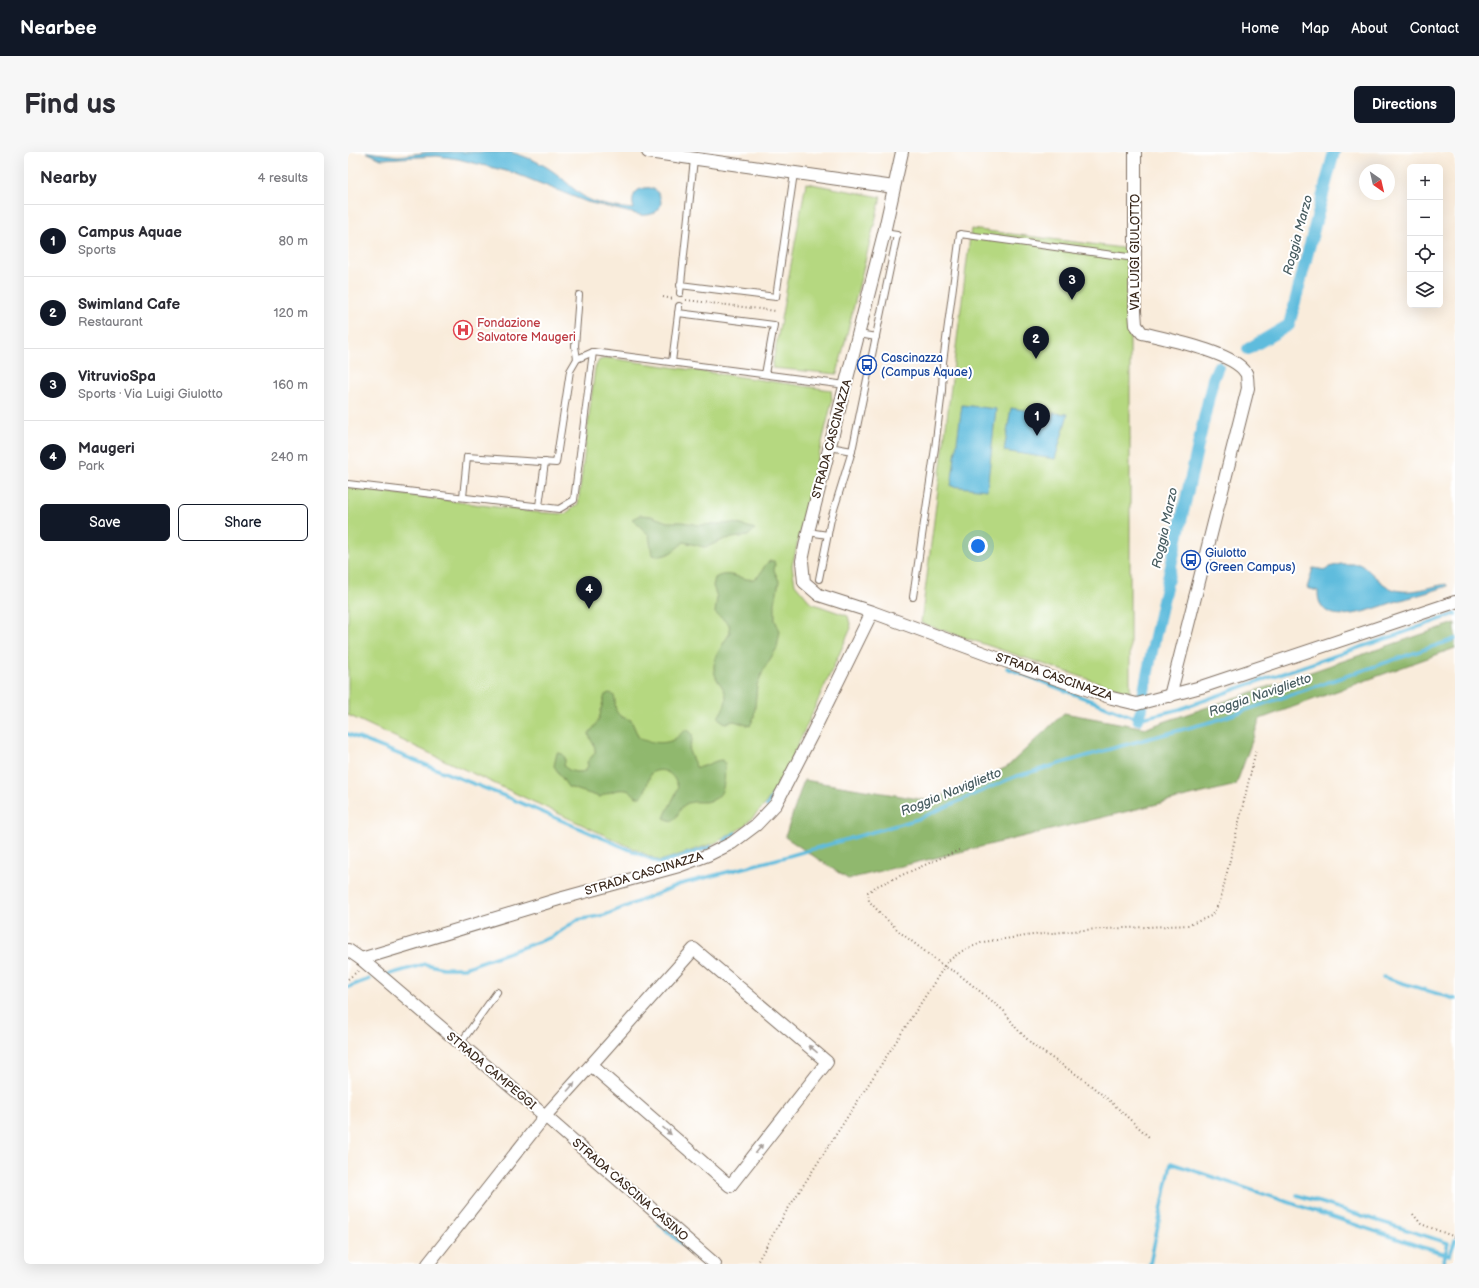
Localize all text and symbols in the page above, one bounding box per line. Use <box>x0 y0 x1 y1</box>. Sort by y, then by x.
text: Nearbee <box>20 17 97 40</box>
text: Home <box>1241 20 1279 37</box>
text: Map <box>1301 20 1329 37</box>
text: About <box>1351 20 1388 37</box>
text: Contact <box>1410 20 1459 37</box>
button: Directions <box>1354 86 1455 123</box>
text: Find us <box>24 88 116 121</box>
north arrow <box>1359 164 1395 200</box>
map controls <box>1407 164 1443 308</box>
button: + <box>1407 164 1443 200</box>
text: Nearby <box>40 168 97 188</box>
text: 4 results <box>258 170 308 186</box>
water label: Roggia Marzo <box>1280 193 1316 277</box>
street label: VIA LUIGI GIULOTTO <box>1128 194 1143 310</box>
button: − <box>1407 200 1443 236</box>
text: Campus Aquae <box>78 223 182 242</box>
text: 1 <box>50 233 56 249</box>
text: 80 m <box>279 233 308 249</box>
button: locate <box>1407 236 1443 272</box>
text: Sports <box>78 242 116 258</box>
pin: 3 <box>1059 267 1085 300</box>
button: layers <box>1407 272 1443 308</box>
text: Swimland Cafe <box>78 295 180 314</box>
text: 2 <box>49 305 57 321</box>
text: 120 m <box>273 305 308 321</box>
text: Restaurant <box>78 314 143 330</box>
place label: Fondazione Salvatore Maugeri <box>477 316 576 345</box>
hospital icon: Fondazione Salvatore Maugeri <box>452 319 474 341</box>
pin: 2 <box>1023 326 1049 359</box>
place label: Cascinazza (Campus Aquae) <box>881 351 972 380</box>
bus stop icon: Cascinazza (Campus Aquae) <box>856 354 878 376</box>
text: VitruvioSpa <box>78 367 156 386</box>
text: 3 <box>49 377 57 393</box>
text: 160 m <box>273 377 308 393</box>
street label: STRADA CASCINAZZA <box>809 377 855 500</box>
text: Sports · Via Luigi Giulotto <box>78 386 223 402</box>
pin: 1 <box>1024 403 1050 436</box>
text: Maugeri <box>78 439 135 458</box>
text: 4 <box>49 449 57 465</box>
text: 240 m <box>271 449 308 465</box>
text: Park <box>78 458 104 474</box>
water label: Roggia Marzo <box>1149 486 1181 570</box>
button: Save <box>40 504 170 541</box>
button: Share <box>178 504 308 541</box>
your location <box>968 536 988 556</box>
place label: Giulotto (Green Campus) <box>1205 546 1296 575</box>
bus stop icon: Giulotto (Green Campus) <box>1180 549 1202 571</box>
pin: 4 <box>576 576 602 609</box>
street label: STRADA CASCINAZZA <box>993 650 1115 704</box>
water label: Roggia Naviglietto <box>1207 670 1314 720</box>
water label: Roggia Naviglietto <box>898 764 1004 820</box>
street label: STRADA CASCINAZZA <box>583 849 706 899</box>
street label: STRADA CAMPEGGI <box>443 1029 539 1113</box>
one-way arrow <box>807 1045 818 1054</box>
one-way arrow <box>566 1082 576 1092</box>
one-way arrow <box>662 1127 672 1136</box>
street label: STRADA CASCINA CASINO <box>569 1135 691 1245</box>
one-way arrow <box>754 1144 763 1155</box>

